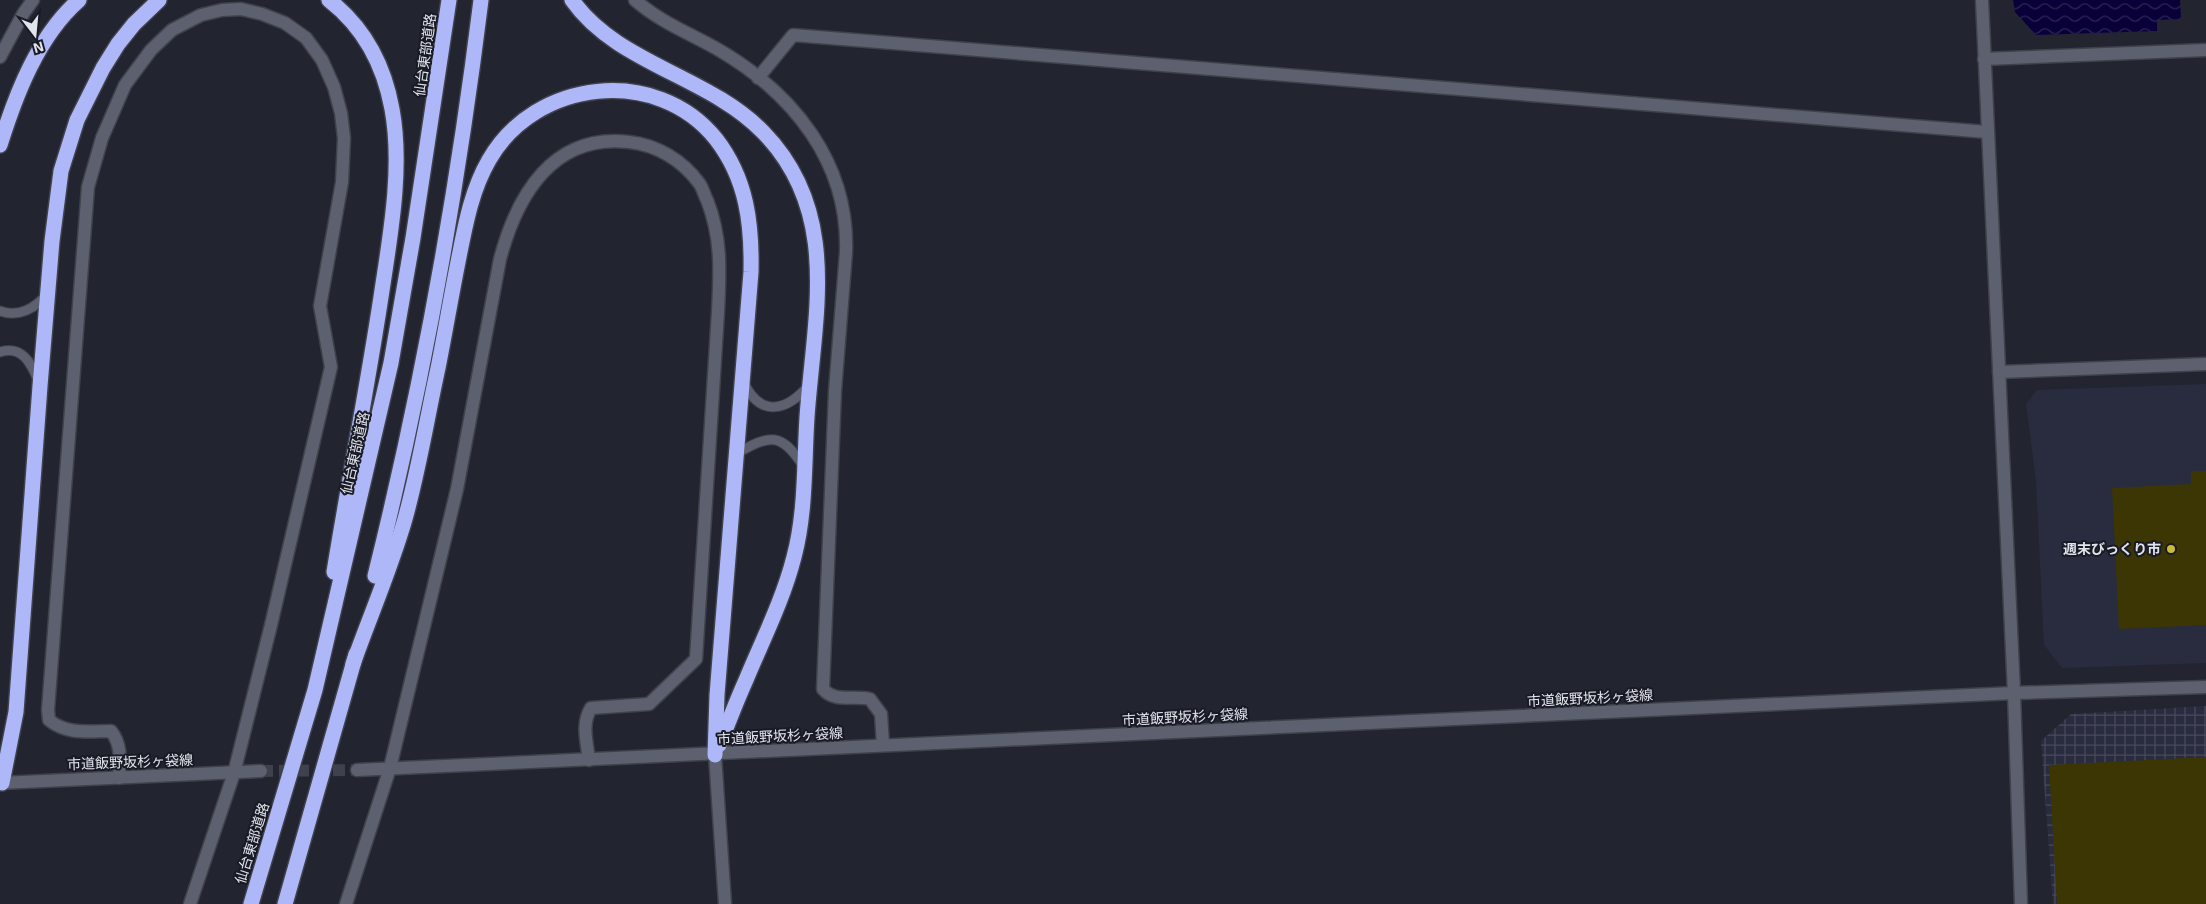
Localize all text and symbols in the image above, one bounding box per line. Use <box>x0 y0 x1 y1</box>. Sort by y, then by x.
north arrow <box>10 10 60 60</box>
street label: 仙台東部道路 <box>410 12 439 98</box>
text: N <box>32 38 46 58</box>
street label: 仙台東部道路 <box>337 410 372 496</box>
place label: 週末びっくり市 <box>2063 540 2161 557</box>
marker: 週末びっくり市 <box>2165 543 2177 555</box>
street label: 市道飯野坂杉ヶ袋線 <box>1527 686 1653 709</box>
street label: 市道飯野坂杉ヶ袋線 <box>1122 705 1248 728</box>
street label: 市道飯野坂杉ヶ袋線 <box>717 724 843 747</box>
street label: 市道飯野坂杉ヶ袋線 <box>67 751 193 772</box>
street label: 仙台東部道路 <box>231 800 272 886</box>

